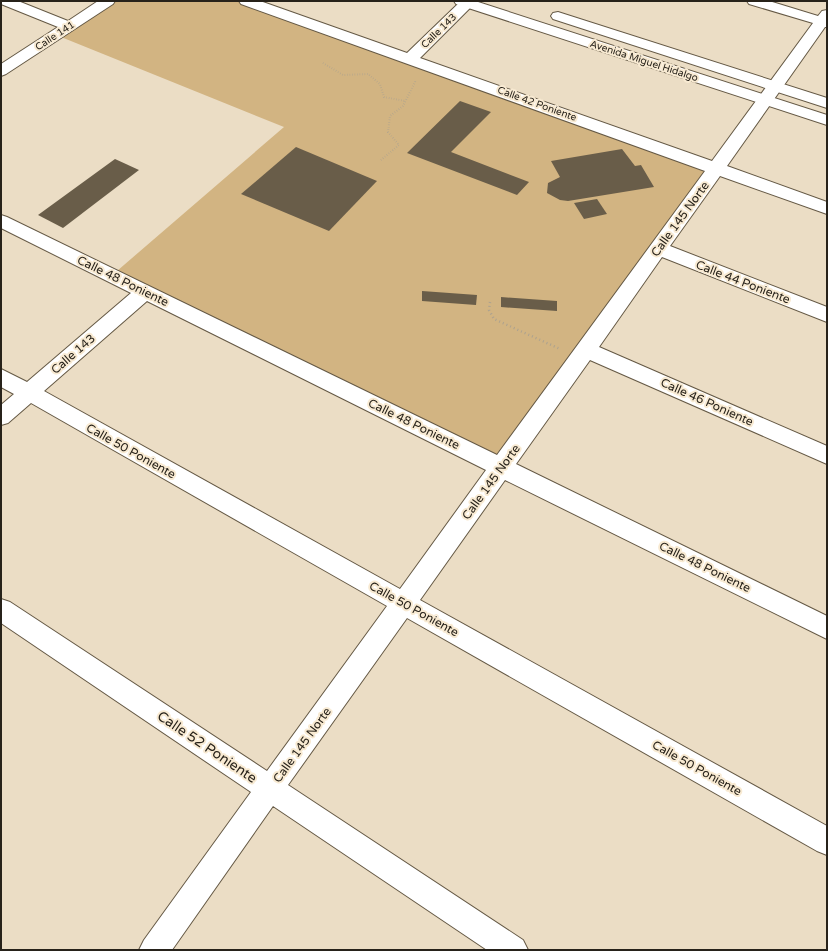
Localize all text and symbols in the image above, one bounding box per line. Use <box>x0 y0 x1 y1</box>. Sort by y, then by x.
street label: Calle 143 <box>419 11 459 51</box>
street label: Calle 141 <box>33 19 77 53</box>
street label: Avenida Miguel Hidalgo <box>588 38 700 84</box>
street label: Calle 42 Poniente <box>496 84 578 124</box>
street label: Calle 145 Norte <box>648 179 712 259</box>
street label: Calle 48 Poniente <box>75 253 171 309</box>
street label: Calle 44 Poniente <box>694 258 792 307</box>
street label: Calle 143 <box>48 331 98 377</box>
street label: Calle 46 Poniente <box>659 375 756 429</box>
street label: Calle 48 Poniente <box>366 396 462 452</box>
street label: Calle 50 Poniente <box>84 421 178 481</box>
street label: Calle 145 Norte <box>459 442 523 522</box>
street label: Calle 48 Poniente <box>657 539 753 595</box>
street label: Calle 50 Poniente <box>367 579 461 639</box>
street label: Calle 145 Norte <box>270 705 334 785</box>
street label: Calle 52 Poniente <box>154 707 260 787</box>
street label: Calle 50 Poniente <box>650 738 744 798</box>

